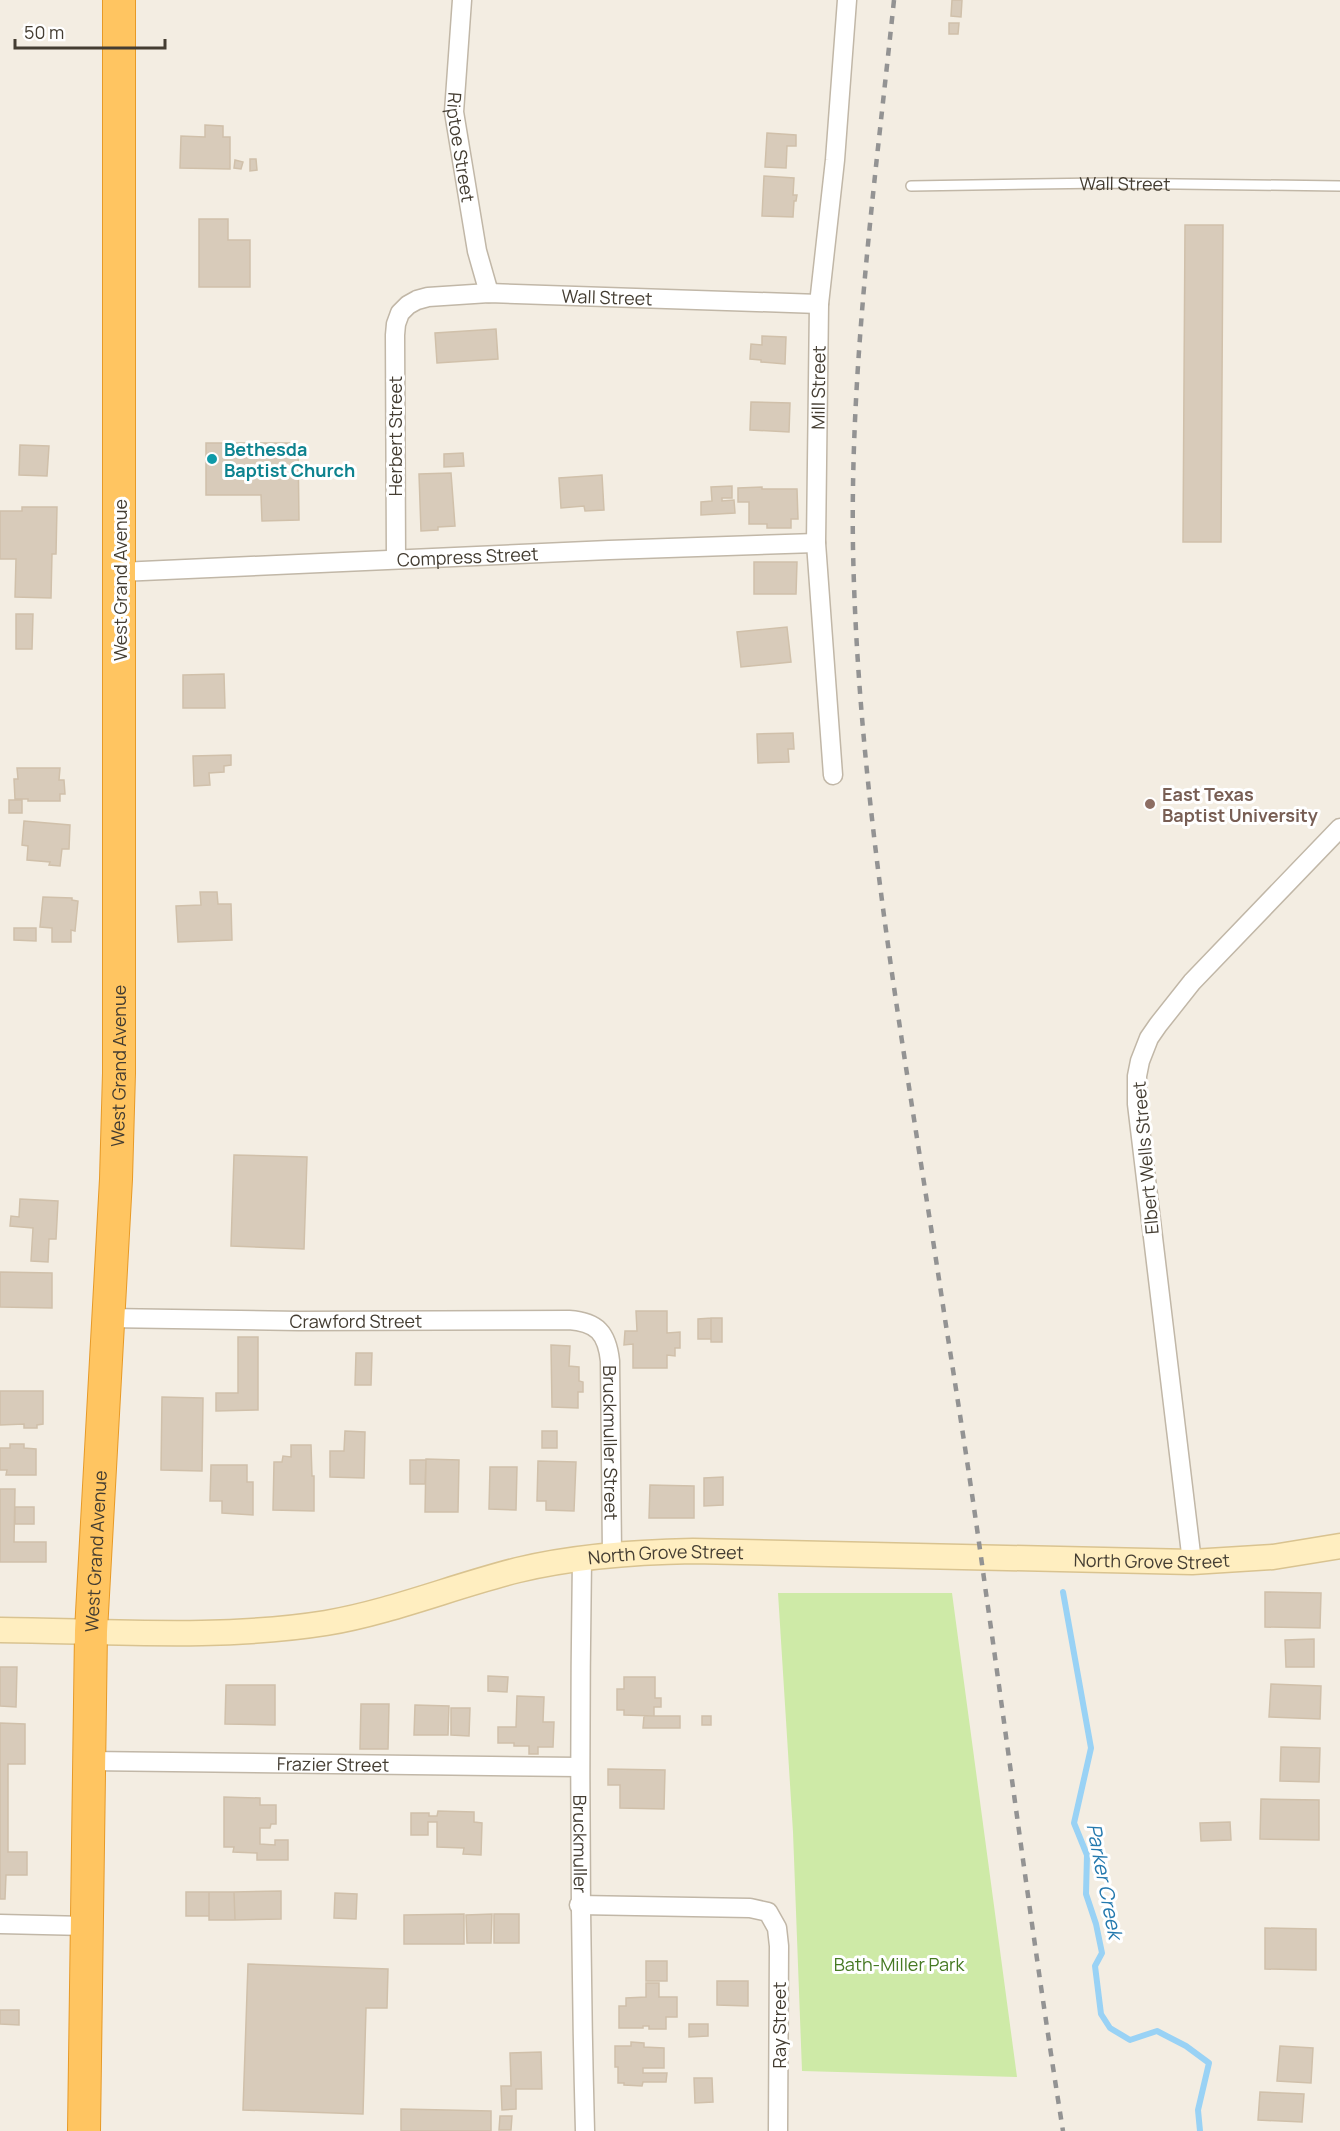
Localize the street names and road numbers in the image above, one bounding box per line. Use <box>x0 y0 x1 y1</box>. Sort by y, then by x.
street label: Riptoe Street <box>441 92 481 204</box>
street label: Wall Street <box>1079 171 1171 196</box>
street label: Wall Street <box>561 283 653 310</box>
street label: Mill Street <box>805 345 830 430</box>
street label: Herbert Street <box>383 376 407 496</box>
street label: West Grand Avenue <box>108 499 132 661</box>
street label: Compress Street <box>396 541 539 572</box>
street label: West Grand Avenue <box>105 985 131 1147</box>
street label: Elbert Wells Street <box>1126 1080 1164 1236</box>
street label: Crawford Street <box>289 1309 422 1333</box>
street label: Bruckmuller Street <box>598 1365 624 1520</box>
street label: West Grand Avenue <box>79 1470 112 1633</box>
street label: North Grove Street <box>587 1539 744 1569</box>
street label: North Grove Street <box>1073 1547 1230 1574</box>
street label: Frazier Street <box>277 1751 389 1777</box>
street label: Bruckmuller <box>568 1795 593 1894</box>
street label: Ray Street <box>767 1982 791 2068</box>

